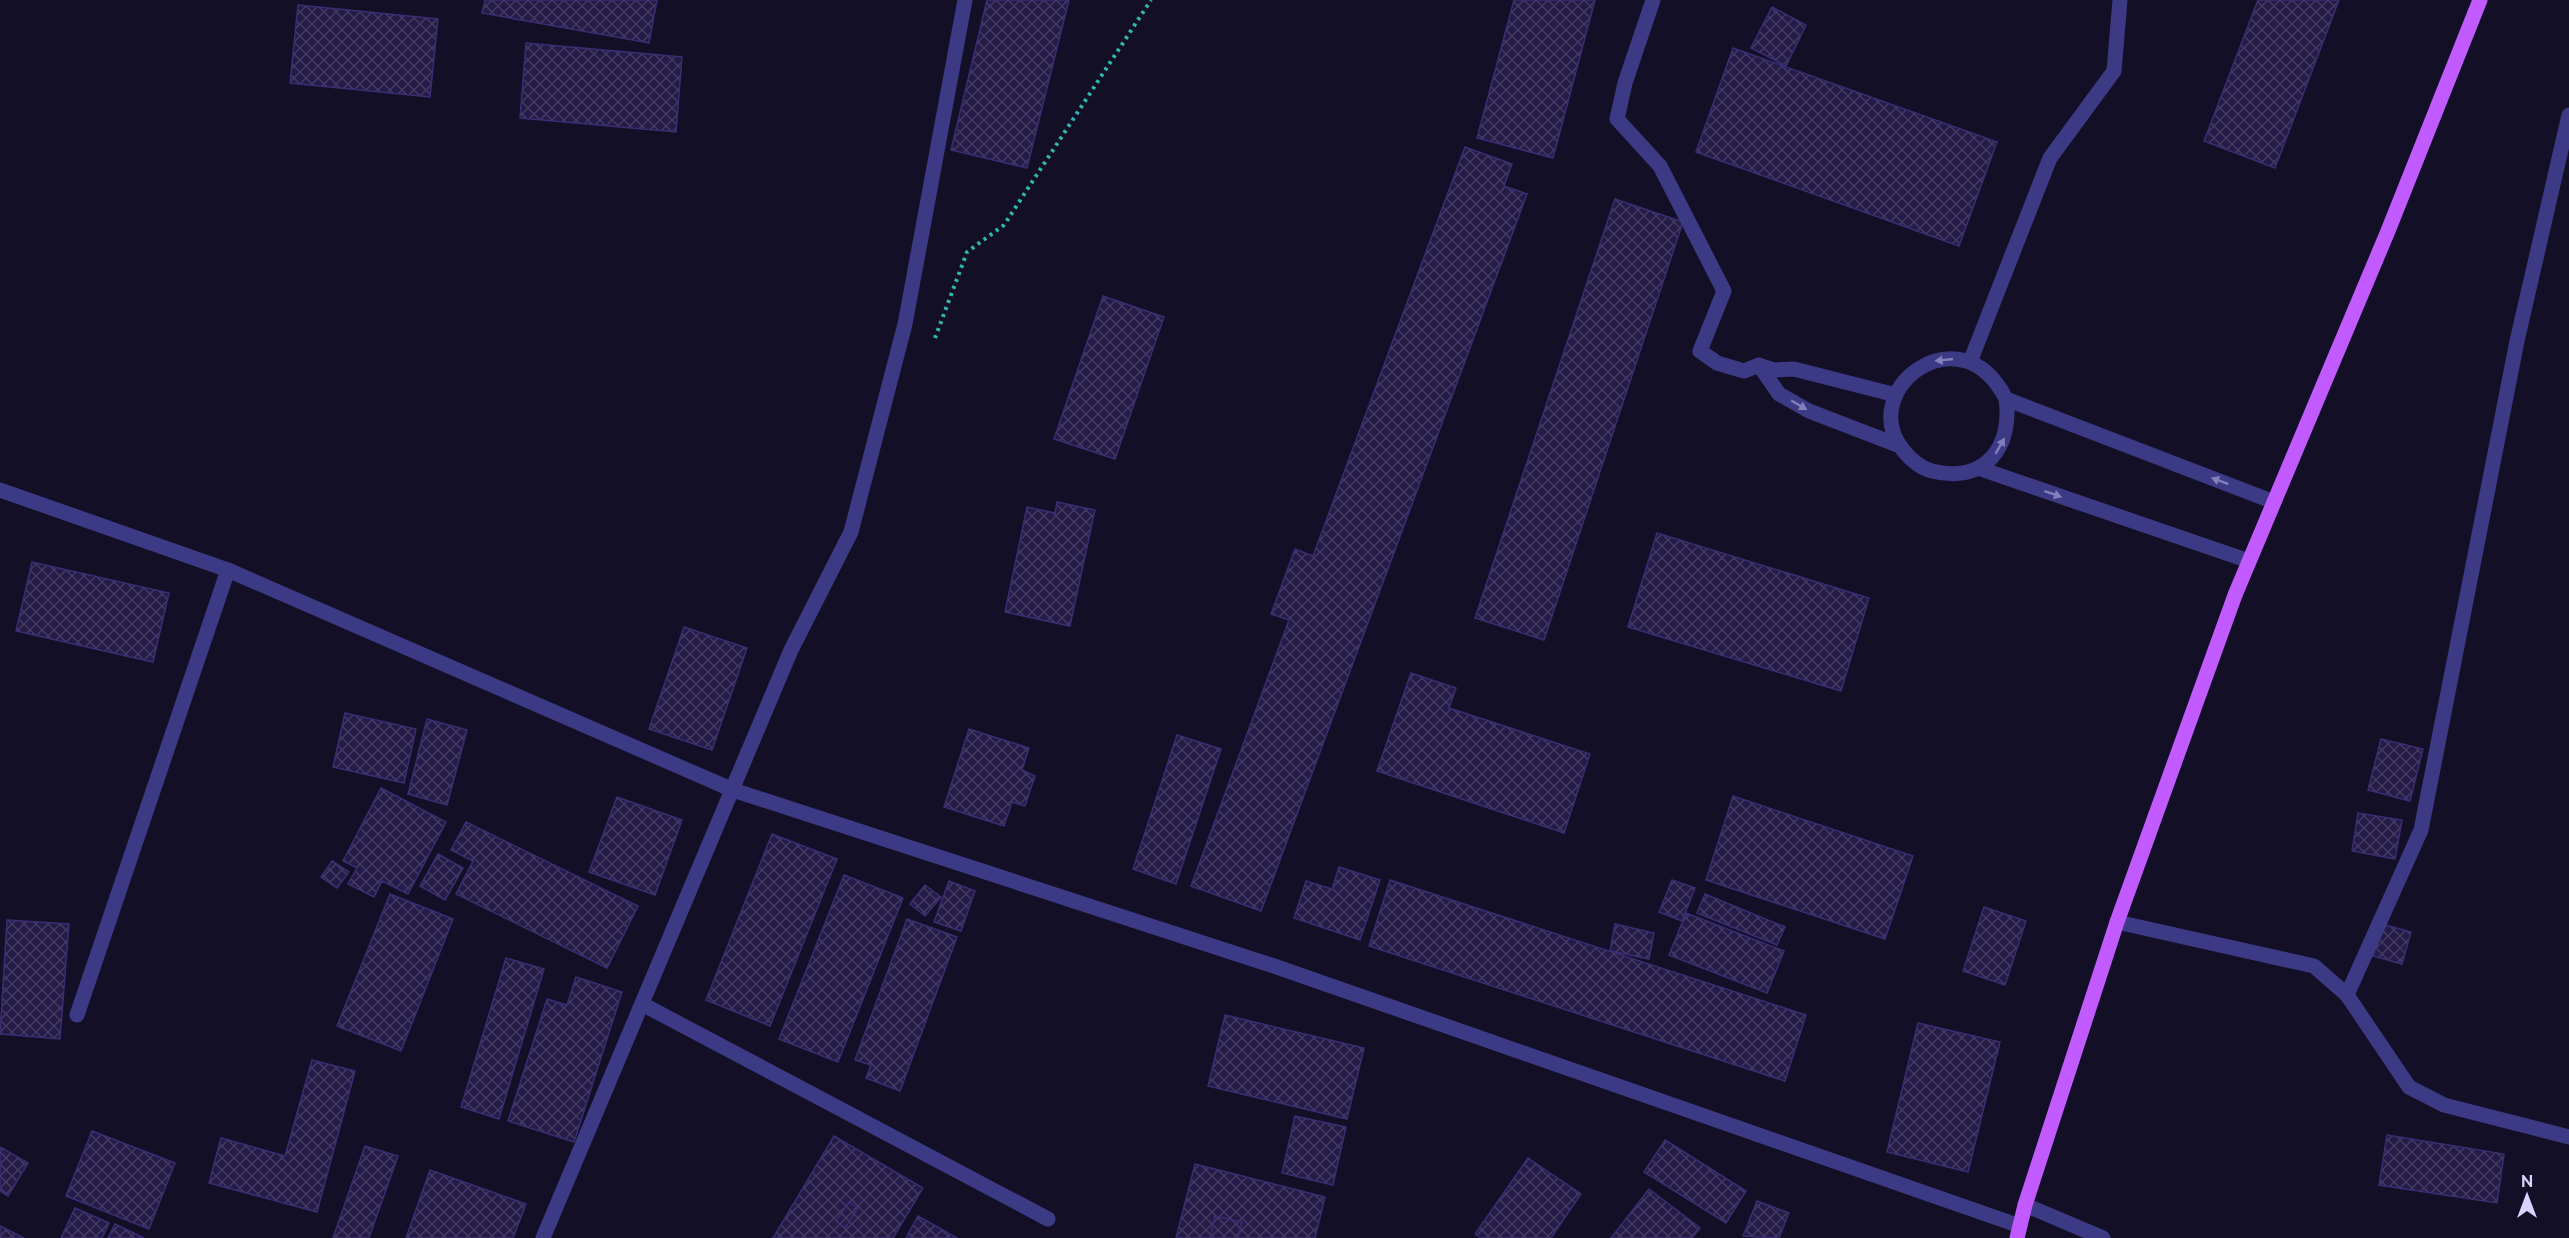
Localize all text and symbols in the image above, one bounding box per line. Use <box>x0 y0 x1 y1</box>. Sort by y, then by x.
one-way arrow <box>1935 355 1954 365</box>
one-way arrow <box>1791 400 1807 411</box>
one-way arrow <box>1994 438 2005 454</box>
one-way arrow <box>2210 475 2228 485</box>
one-way arrow <box>2044 490 2062 499</box>
north arrow <box>2497 1166 2557 1226</box>
text: N <box>2521 1172 2533 1191</box>

